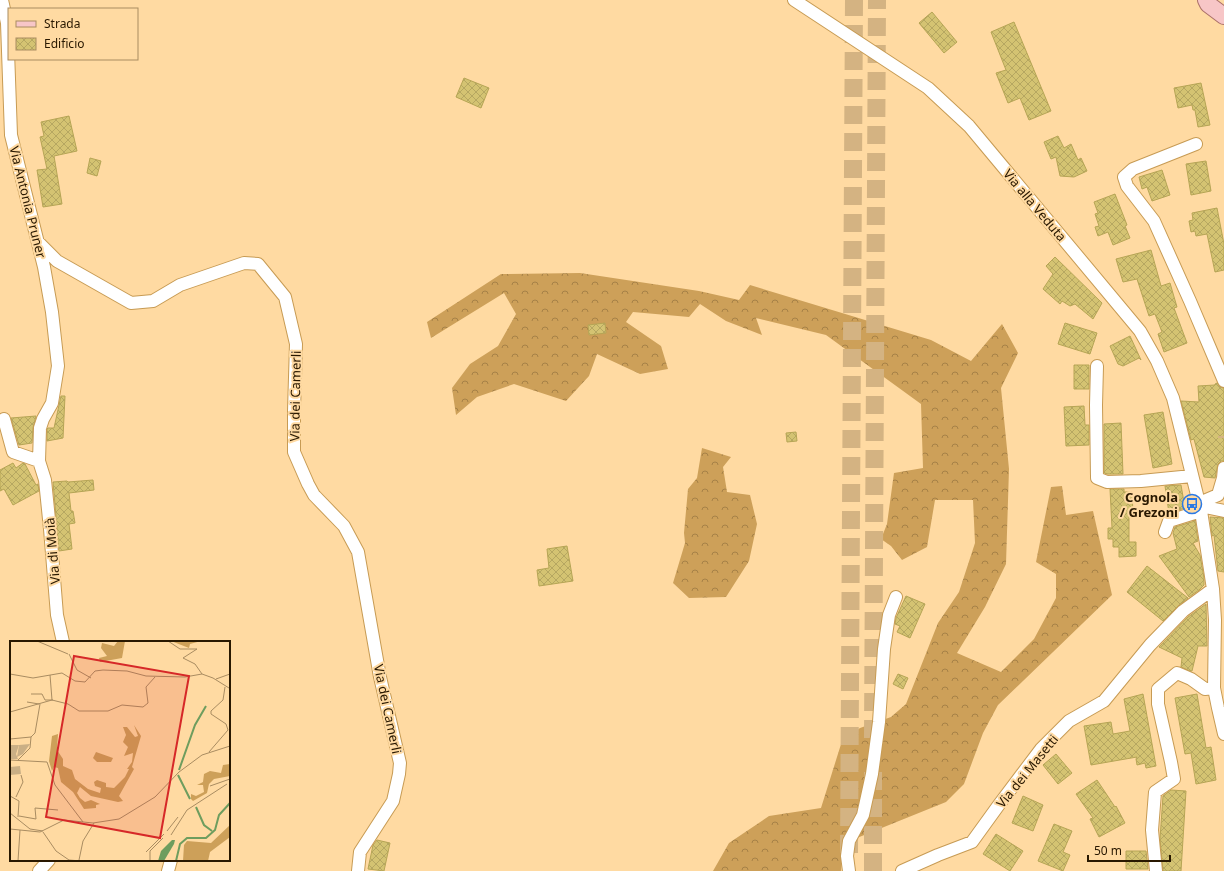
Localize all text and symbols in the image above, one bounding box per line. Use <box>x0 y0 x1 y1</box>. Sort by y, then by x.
legend <box>8 8 138 60</box>
text: Strada <box>44 15 80 32</box>
text: Edificio <box>44 35 85 52</box>
street label: Via Antonia Pruner <box>5 144 51 260</box>
street label: Via alla Veduta <box>999 165 1071 245</box>
street label: Via dei Camerli <box>285 350 305 442</box>
place label: Cognola / Grezoni <box>1120 488 1178 521</box>
bus stop icon: Cognola / Grezoni <box>1181 493 1203 515</box>
street label: Via di Moià <box>40 517 64 585</box>
inset map <box>10 641 230 861</box>
street label: Via dei Camerli <box>370 663 406 755</box>
street label: Via dei Masetti <box>992 731 1062 811</box>
scale bar <box>1088 837 1170 863</box>
text: 50 m <box>1094 842 1122 859</box>

